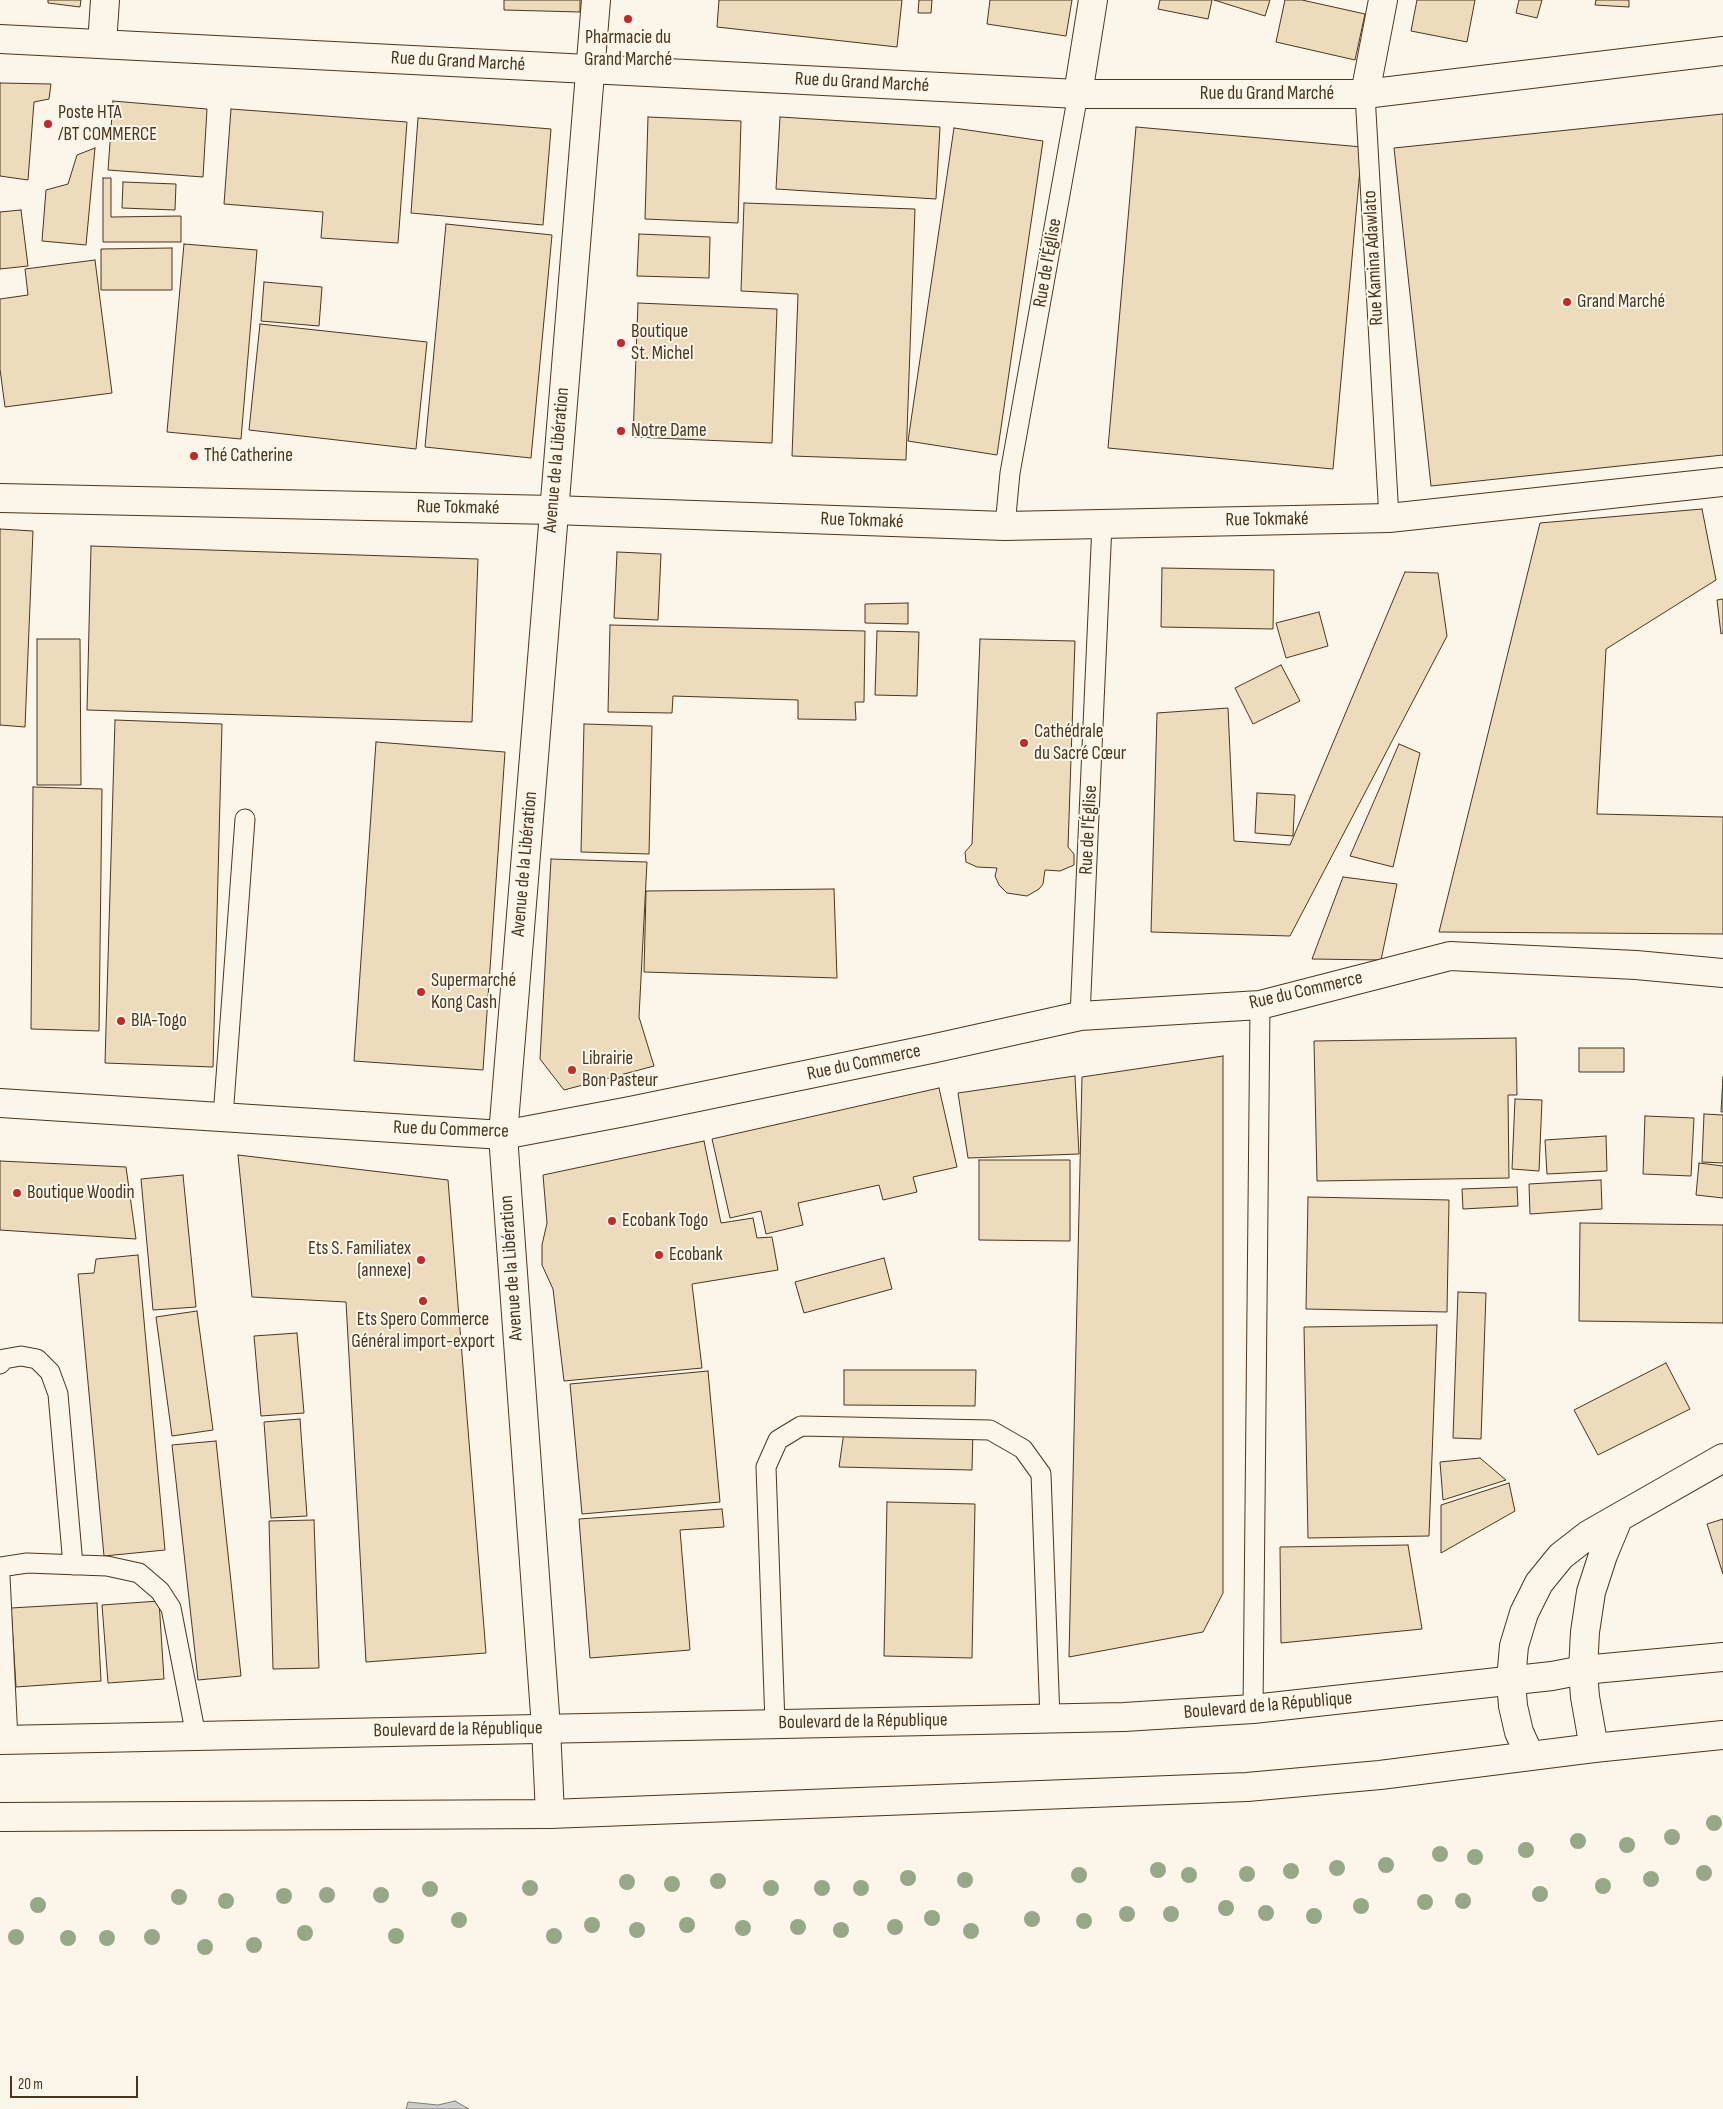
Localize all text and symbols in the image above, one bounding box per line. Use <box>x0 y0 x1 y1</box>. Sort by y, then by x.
marker: Pharmacie du Grand Marché <box>622 13 634 25</box>
place label: Pharmacie du Grand Marché <box>584 27 672 71</box>
street label: Rue du Grand Marché <box>390 47 526 77</box>
street label: Rue du Grand Marché <box>794 68 930 98</box>
street label: Rue du Grand Marché <box>1200 83 1334 105</box>
place label: Poste HTA /BT COMMERCE <box>58 102 157 146</box>
marker: Poste HTA /BT COMMERCE <box>42 118 54 130</box>
street label: Rue Kamina Adawlato <box>1359 190 1389 326</box>
street label: Rue de l'Église <box>1029 217 1067 309</box>
place label: Grand Marché <box>1577 291 1665 313</box>
marker: Grand Marché <box>1561 296 1573 308</box>
place label: Boutique St. Michel <box>631 321 693 365</box>
marker: Boutique St. Michel <box>615 337 627 349</box>
street label: Avenue de la Libération <box>539 386 575 534</box>
place label: Notre Dame <box>631 420 707 442</box>
marker: Notre Dame <box>615 425 627 437</box>
place label: Thé Catherine <box>204 445 293 467</box>
marker: Thé Catherine <box>188 450 200 462</box>
street label: Rue Tokmaké <box>416 496 500 520</box>
street label: Rue Tokmaké <box>820 508 904 534</box>
street label: Rue Tokmaké <box>1225 508 1309 532</box>
place label: Cathédrale du Sacré Cœur <box>1034 721 1126 765</box>
marker: Cathédrale du Sacré Cœur <box>1018 737 1030 749</box>
street label: Rue de l'Église <box>1075 785 1103 875</box>
street label: Avenue de la Libération <box>507 790 543 938</box>
street label: Rue du Commerce <box>1247 967 1365 1015</box>
place label: Supermarché Kong Cash <box>431 970 516 1014</box>
marker: Supermarché Kong Cash <box>415 986 427 998</box>
place label: BIA-Togo <box>131 1010 187 1032</box>
marker: BIA-Togo <box>115 1015 127 1027</box>
street label: Rue du Commerce <box>805 1040 923 1086</box>
place label: Librairie Bon Pasteur <box>582 1048 658 1092</box>
marker: Librairie Bon Pasteur <box>566 1064 578 1076</box>
street label: Rue du Commerce <box>393 1117 509 1143</box>
place label: Boutique Woodin <box>27 1182 135 1204</box>
marker: Boutique Woodin <box>11 1187 23 1199</box>
street label: Avenue de la Libération <box>496 1194 528 1342</box>
place label: Ecobank Togo <box>622 1210 708 1232</box>
marker: Ecobank Togo <box>606 1215 618 1227</box>
place label: Ets S. Familiatex (annexe) <box>308 1238 411 1282</box>
place label: Ecobank <box>669 1244 723 1266</box>
marker: Ecobank <box>653 1249 665 1261</box>
marker: Ets S. Familiatex (annexe) <box>415 1254 427 1266</box>
marker: Ets Spero Commerce Général import-export <box>417 1295 429 1307</box>
place label: Ets Spero Commerce Général import-export <box>351 1309 495 1353</box>
street label: Boulevard de la République <box>1183 1687 1353 1725</box>
street label: Boulevard de la République <box>778 1709 948 1735</box>
street label: Boulevard de la République <box>373 1717 543 1743</box>
scale bar <box>12 2066 140 2098</box>
text: 20 m <box>18 2075 43 2094</box>

